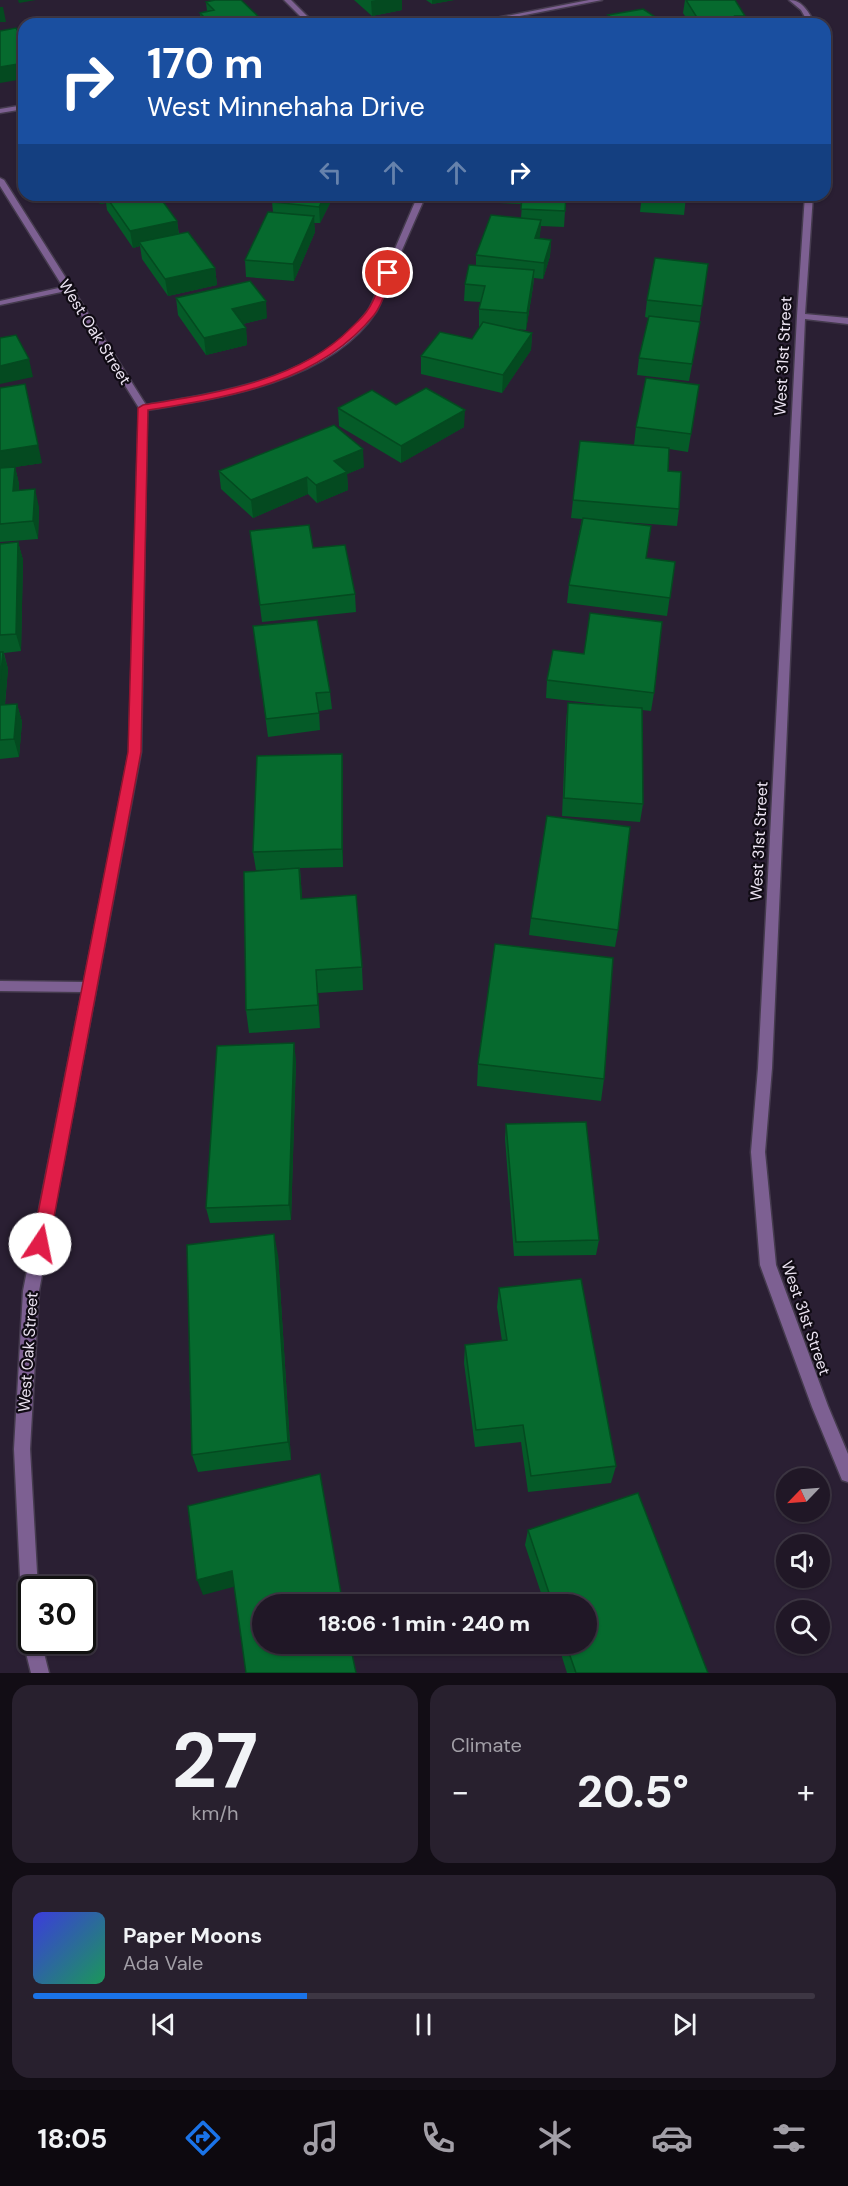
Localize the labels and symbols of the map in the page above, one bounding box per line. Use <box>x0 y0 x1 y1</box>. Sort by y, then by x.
pin <box>362 247 413 298</box>
street label: West Oak Street <box>54 275 136 389</box>
street label: West 31st Street <box>769 296 797 416</box>
street label: West 31st Street <box>745 781 773 901</box>
position arrow <box>8 1212 72 1276</box>
street label: West 31st Street <box>777 1258 835 1378</box>
street label: West Oak Street <box>13 1291 43 1413</box>
north arrow <box>776 1468 830 1522</box>
speed limit sign: 30 <box>18 1576 96 1654</box>

